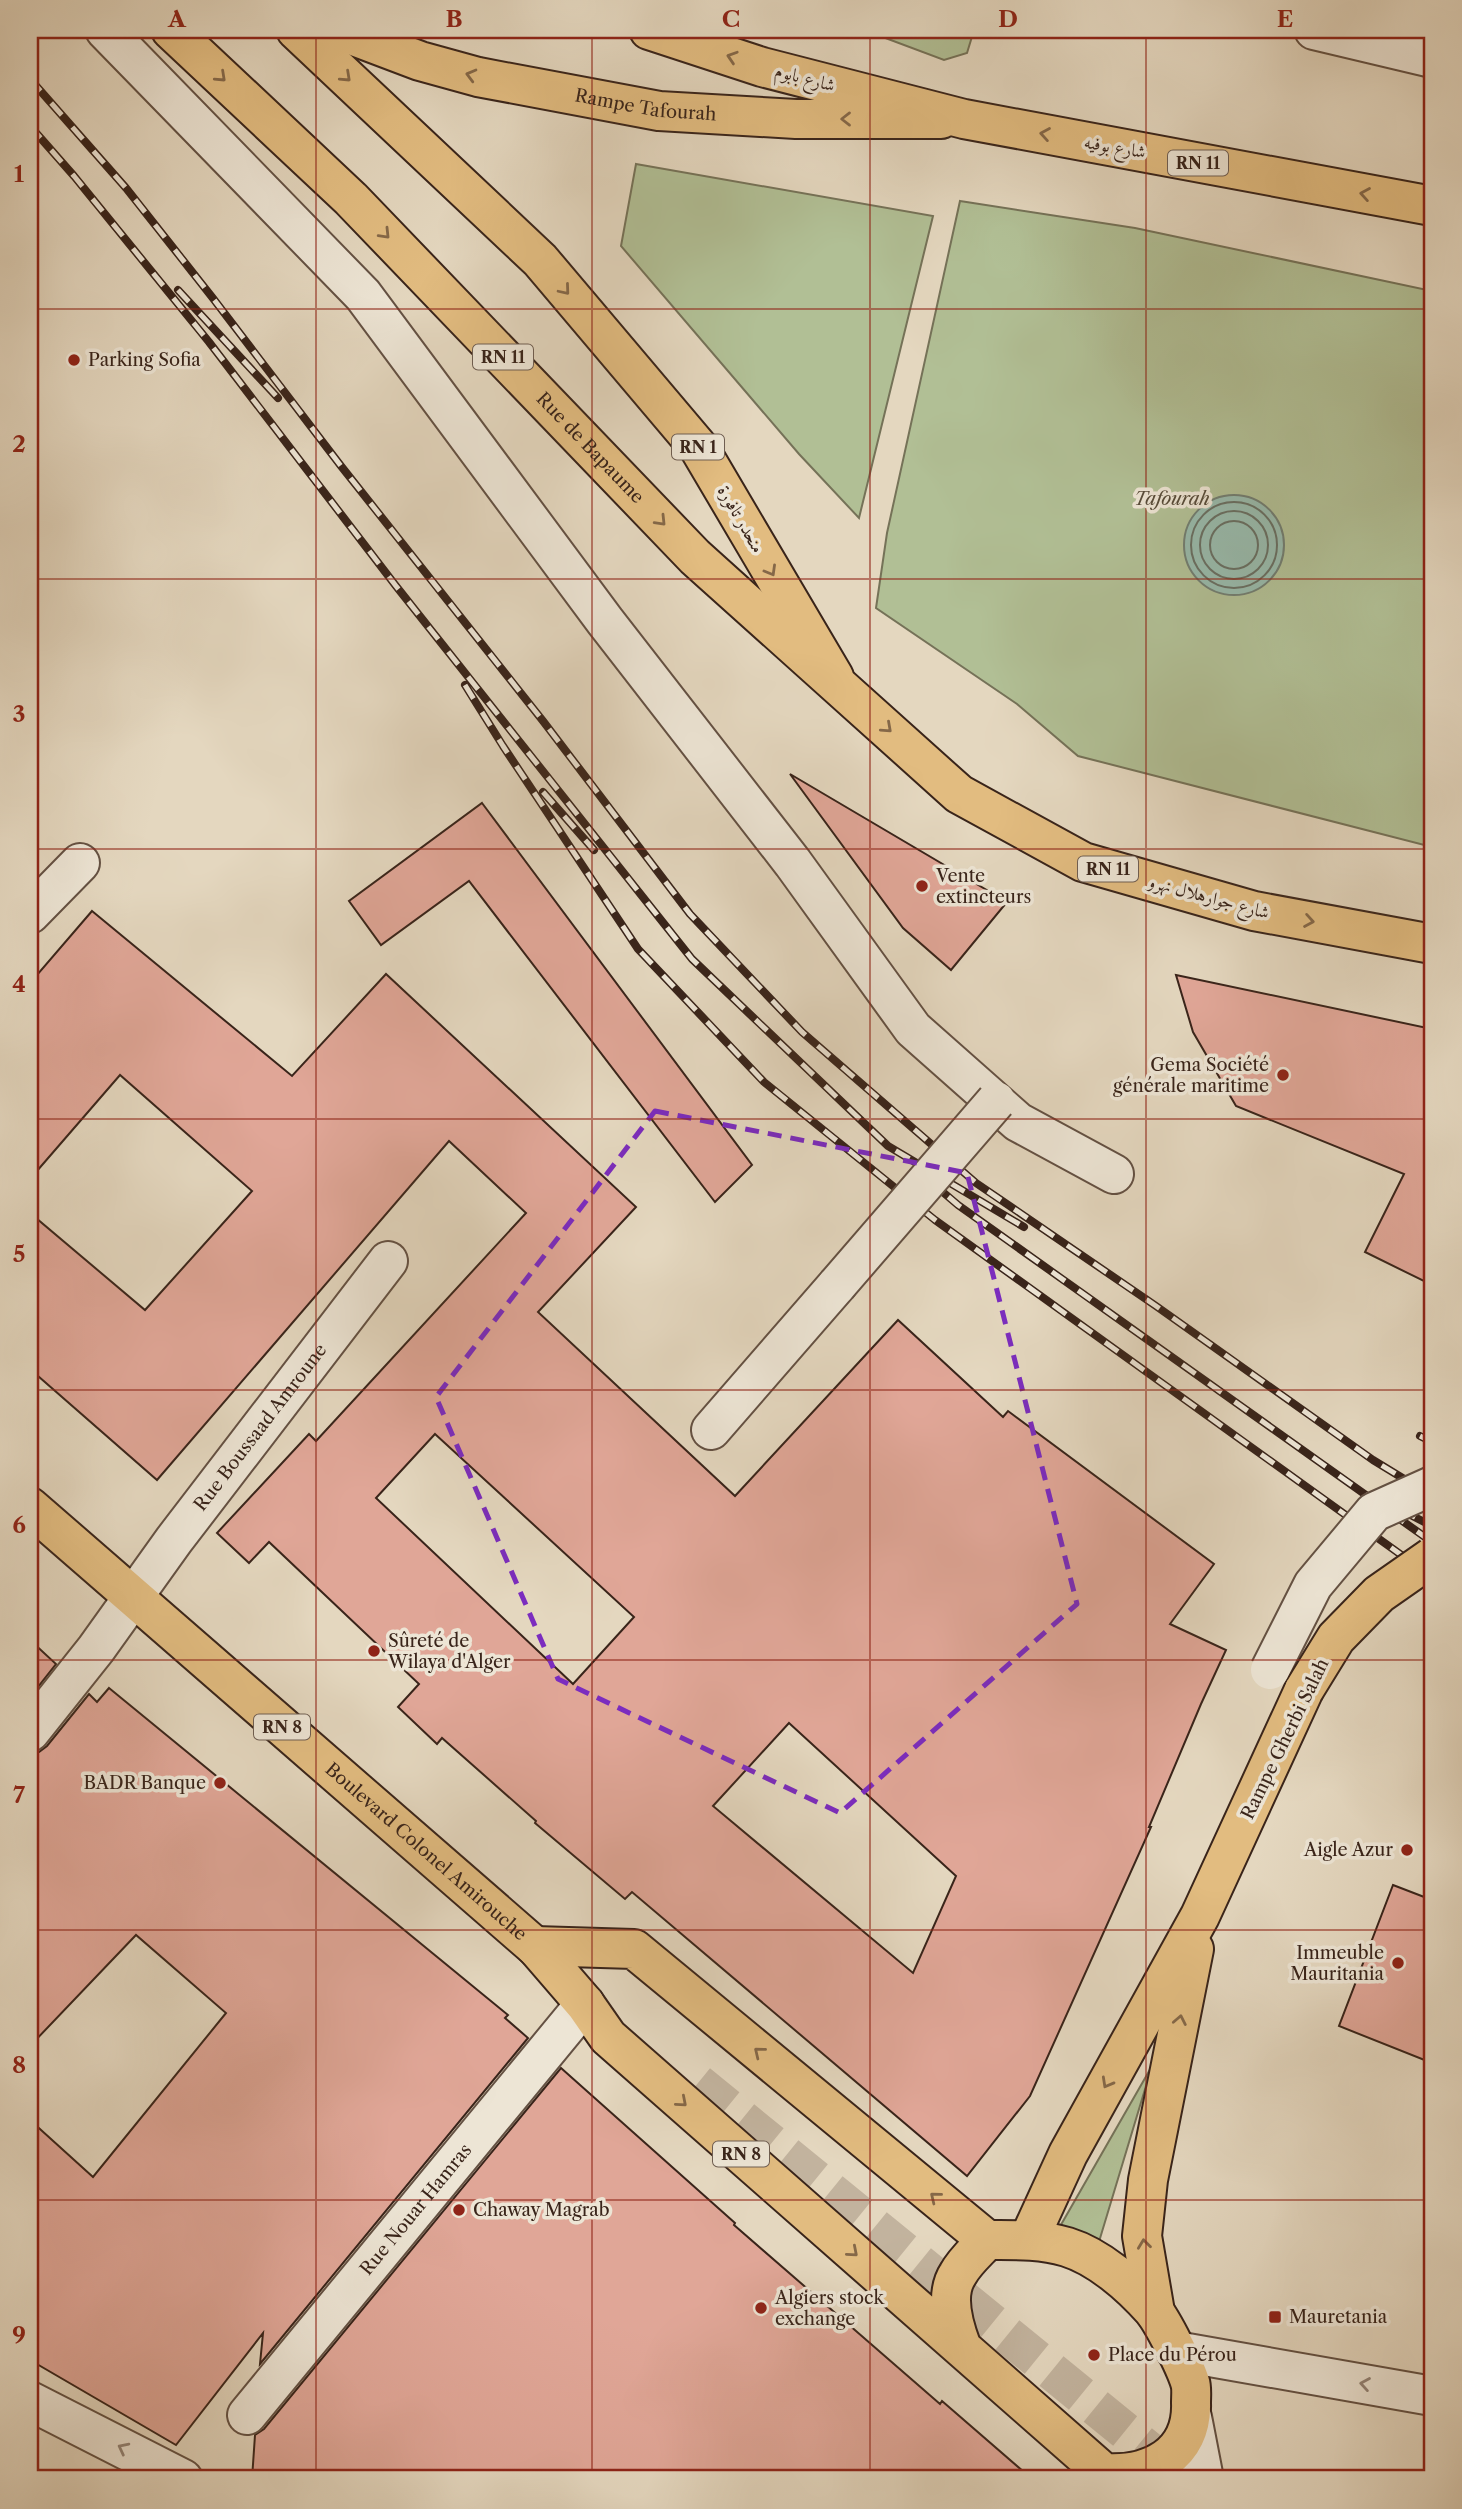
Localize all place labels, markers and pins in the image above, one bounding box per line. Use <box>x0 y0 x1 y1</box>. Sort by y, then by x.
place label: Parking Sofia <box>88 349 201 371</box>
marker: Parking Sofia <box>66 352 82 368</box>
place label: Vente extincteurs <box>935 865 1031 908</box>
marker: Vente extincteurs <box>914 878 930 894</box>
place label: Gema Société générale maritime <box>1113 1054 1269 1097</box>
marker: Gema Société générale maritime <box>1275 1067 1291 1083</box>
place label: Sûreté de Wilaya d'Alger <box>387 1630 511 1673</box>
marker: Sûreté de Wilaya d'Alger <box>366 1643 382 1659</box>
place label: BADR Banque <box>84 1772 206 1794</box>
marker: BADR Banque <box>212 1775 228 1791</box>
place label: Aigle Azur <box>1303 1839 1393 1861</box>
marker: Aigle Azur <box>1399 1842 1415 1858</box>
place label: Immeuble Mauritania <box>1290 1942 1385 1985</box>
marker: Immeuble Mauritania <box>1390 1955 1406 1971</box>
place label: Chaway Magrab <box>473 2199 610 2221</box>
marker: Chaway Magrab <box>451 2202 467 2218</box>
place label: Algiers stock exchange <box>774 2287 886 2330</box>
marker: Algiers stock exchange <box>753 2300 769 2316</box>
place label: Mauretania <box>1289 2306 1388 2328</box>
marker: Mauretania <box>1267 2309 1283 2325</box>
place label: Place du Pérou <box>1108 2344 1237 2366</box>
marker: Place du Pérou <box>1086 2347 1102 2363</box>

